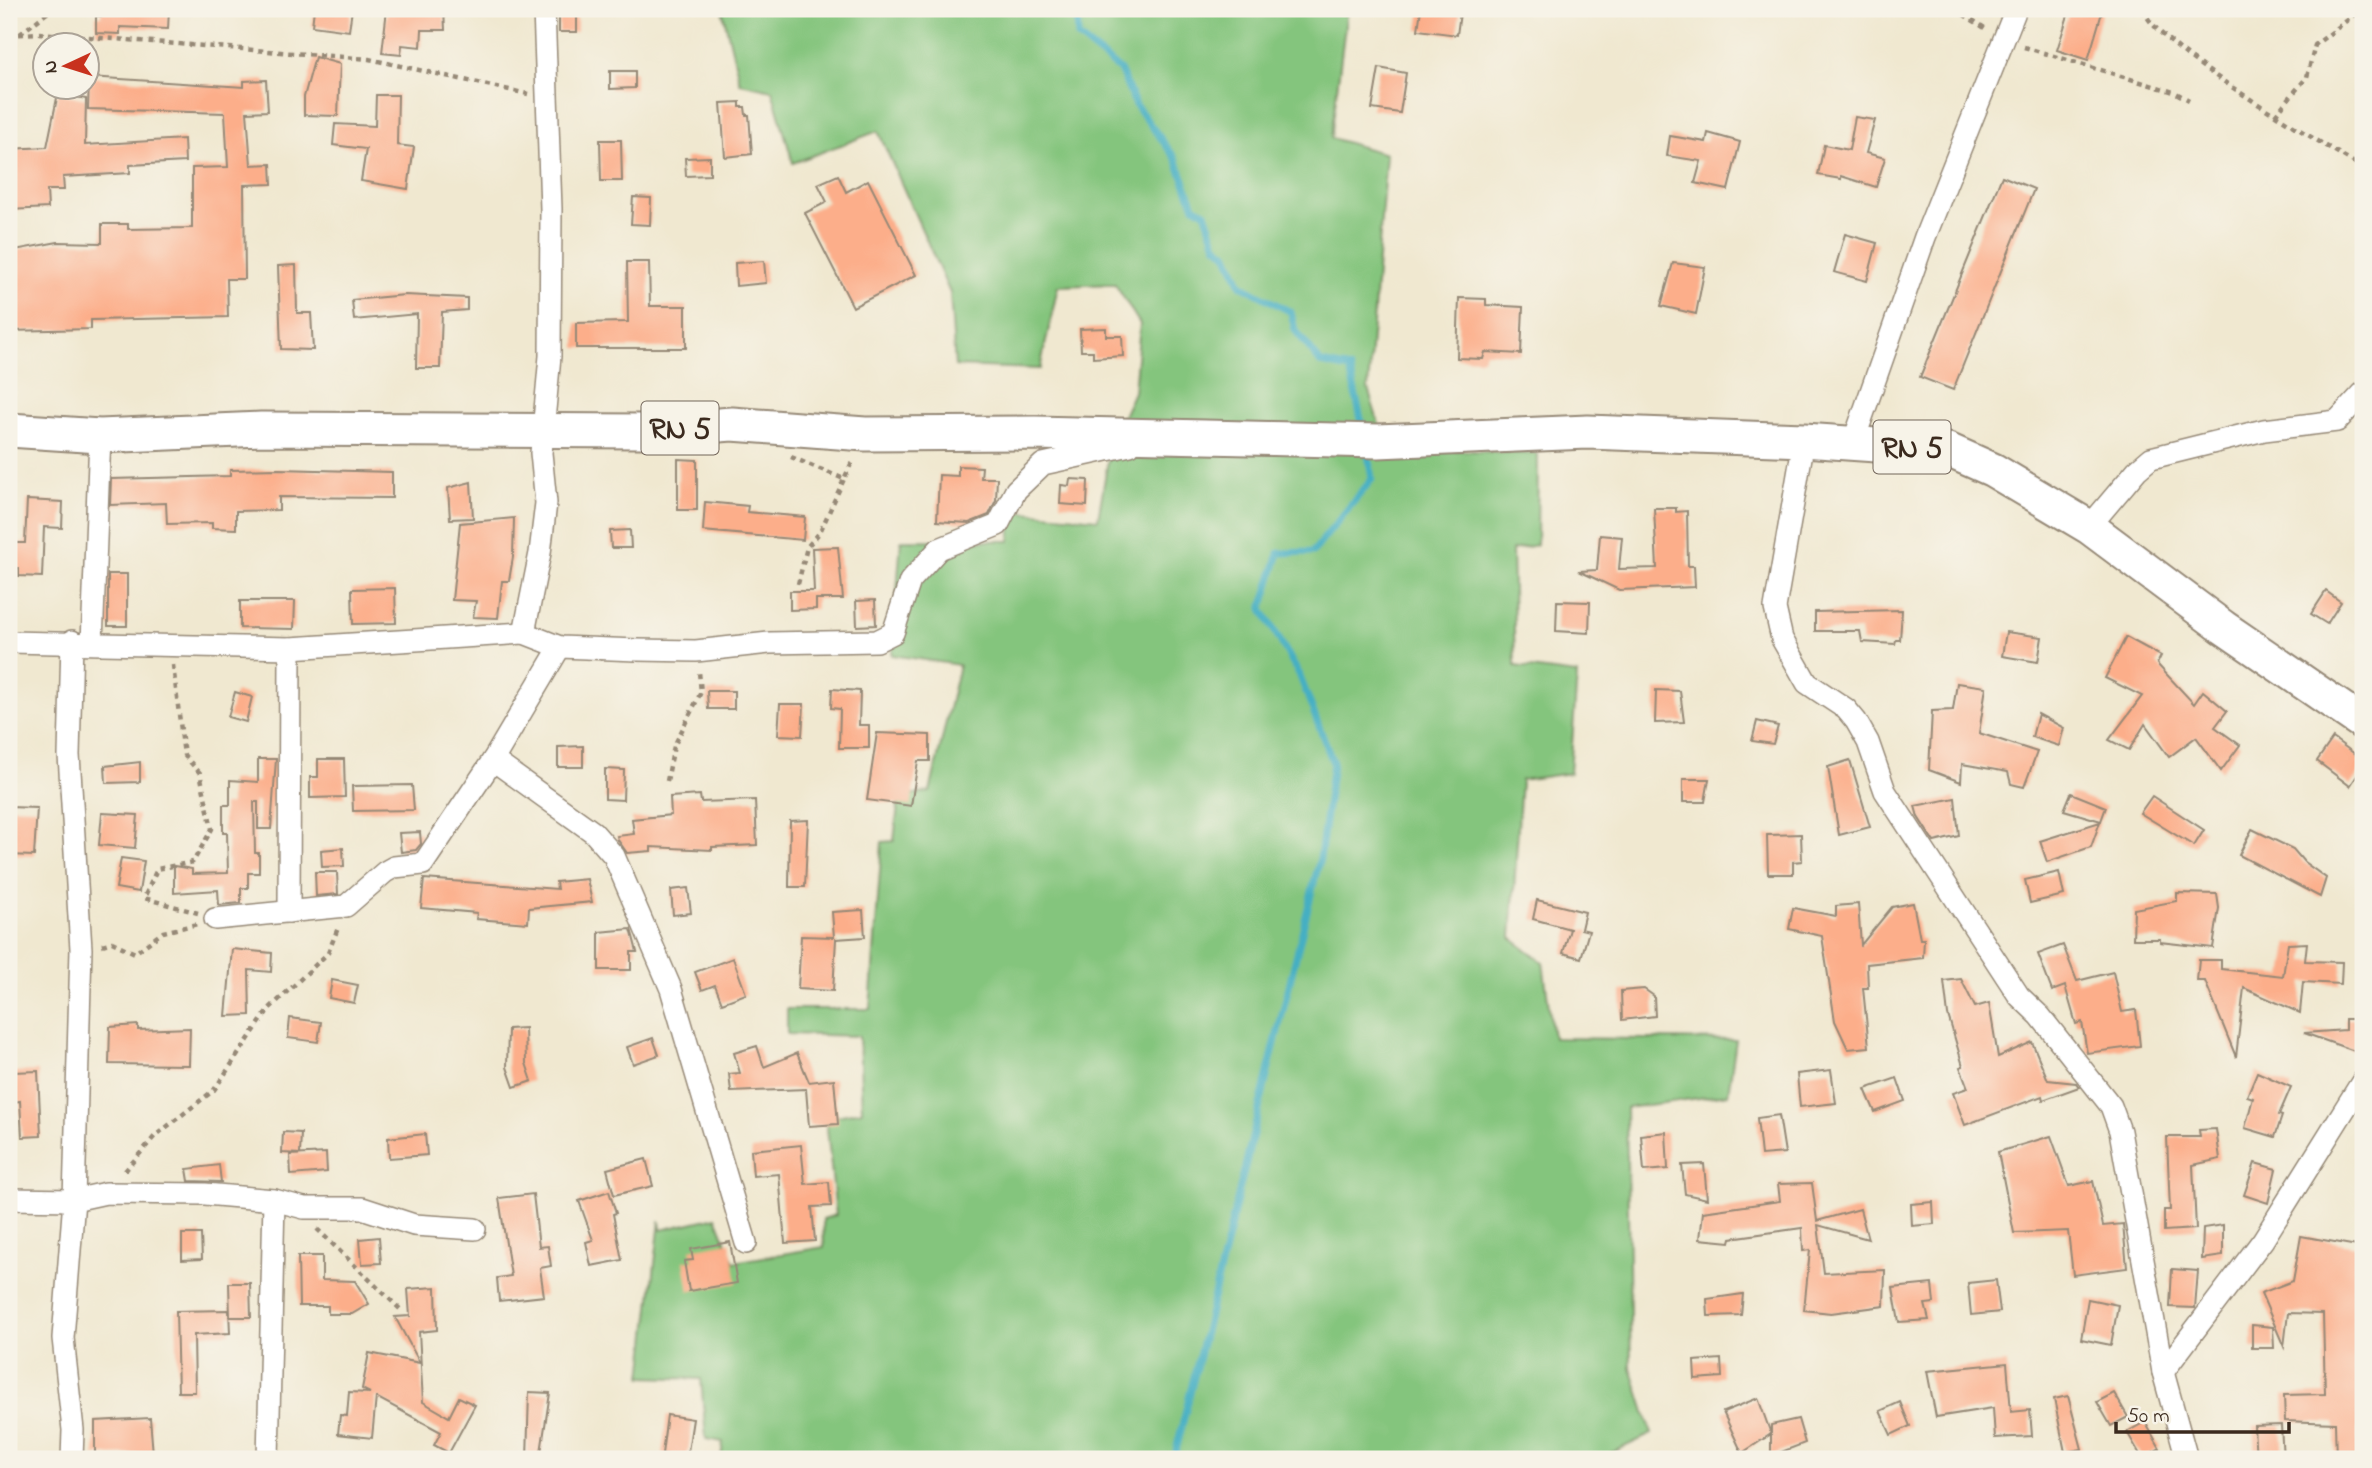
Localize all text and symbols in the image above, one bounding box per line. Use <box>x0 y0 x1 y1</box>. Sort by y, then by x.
north arrow <box>32 32 102 102</box>
text: N <box>38 59 65 74</box>
road number: RN 5 <box>642 402 718 454</box>
road number: RN 5 <box>1874 420 1951 474</box>
scale bar <box>2116 1391 2290 1435</box>
text: 50 m <box>2127 1402 2170 1432</box>

